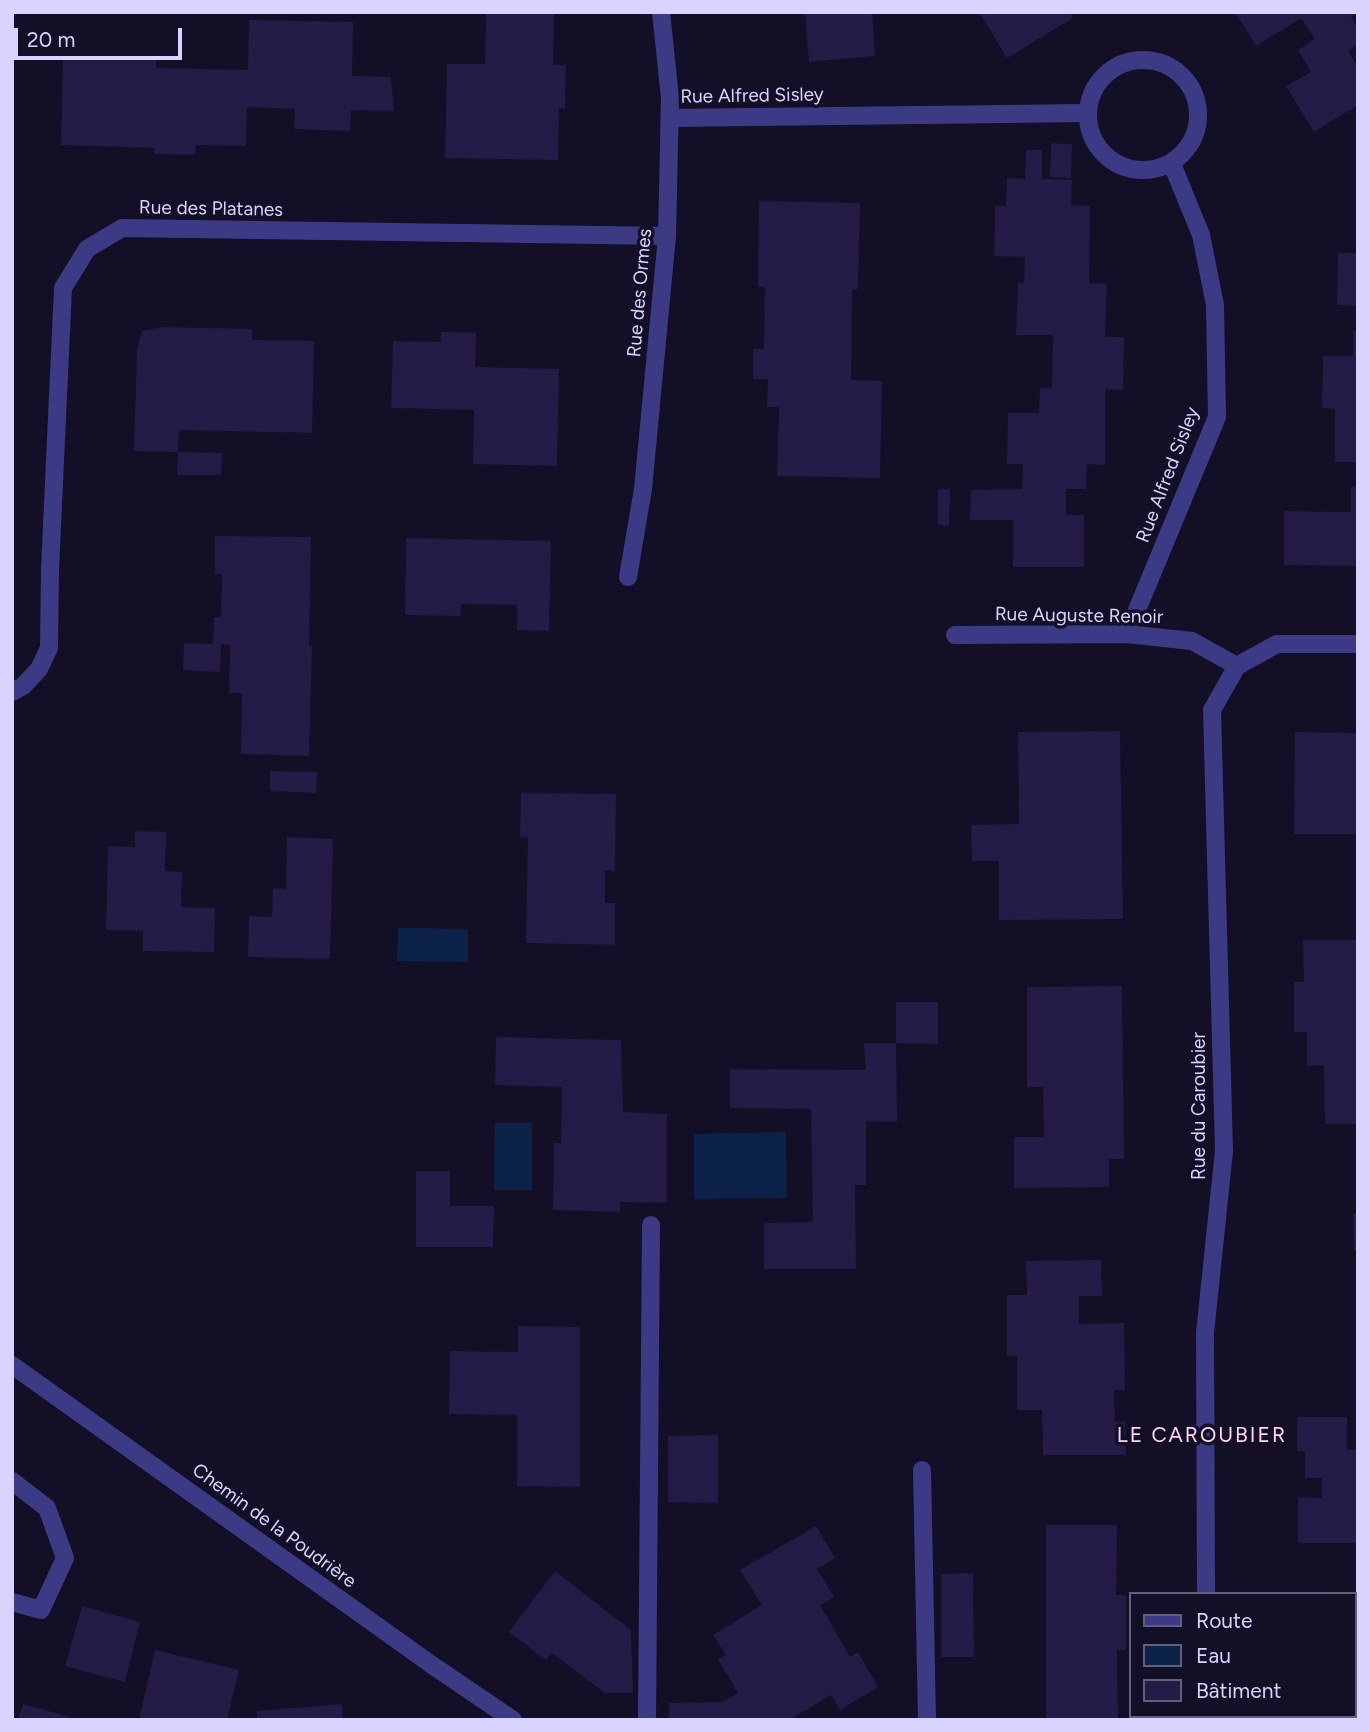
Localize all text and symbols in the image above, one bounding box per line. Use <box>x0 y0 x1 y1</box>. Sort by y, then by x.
scale bar <box>18 14 186 58</box>
text: 20 m <box>27 27 75 52</box>
street label: Rue Alfred Sisley <box>680 83 824 109</box>
street label: Rue des Platanes <box>139 196 283 222</box>
street label: Rue des Ormes <box>623 228 657 358</box>
street label: Rue Alfred Sisley <box>1132 404 1204 546</box>
street label: Rue Auguste Renoir <box>995 603 1163 629</box>
street label: Rue du Caroubier <box>1188 1032 1210 1180</box>
district label: LE CAROUBIER <box>1118 1423 1286 1449</box>
street label: Chemin de la Poudrière <box>188 1459 360 1593</box>
legend <box>1128 1592 1356 1718</box>
text: Route <box>1196 1608 1252 1633</box>
text: Eau <box>1196 1643 1231 1668</box>
text: Bâtiment <box>1196 1678 1281 1703</box>

